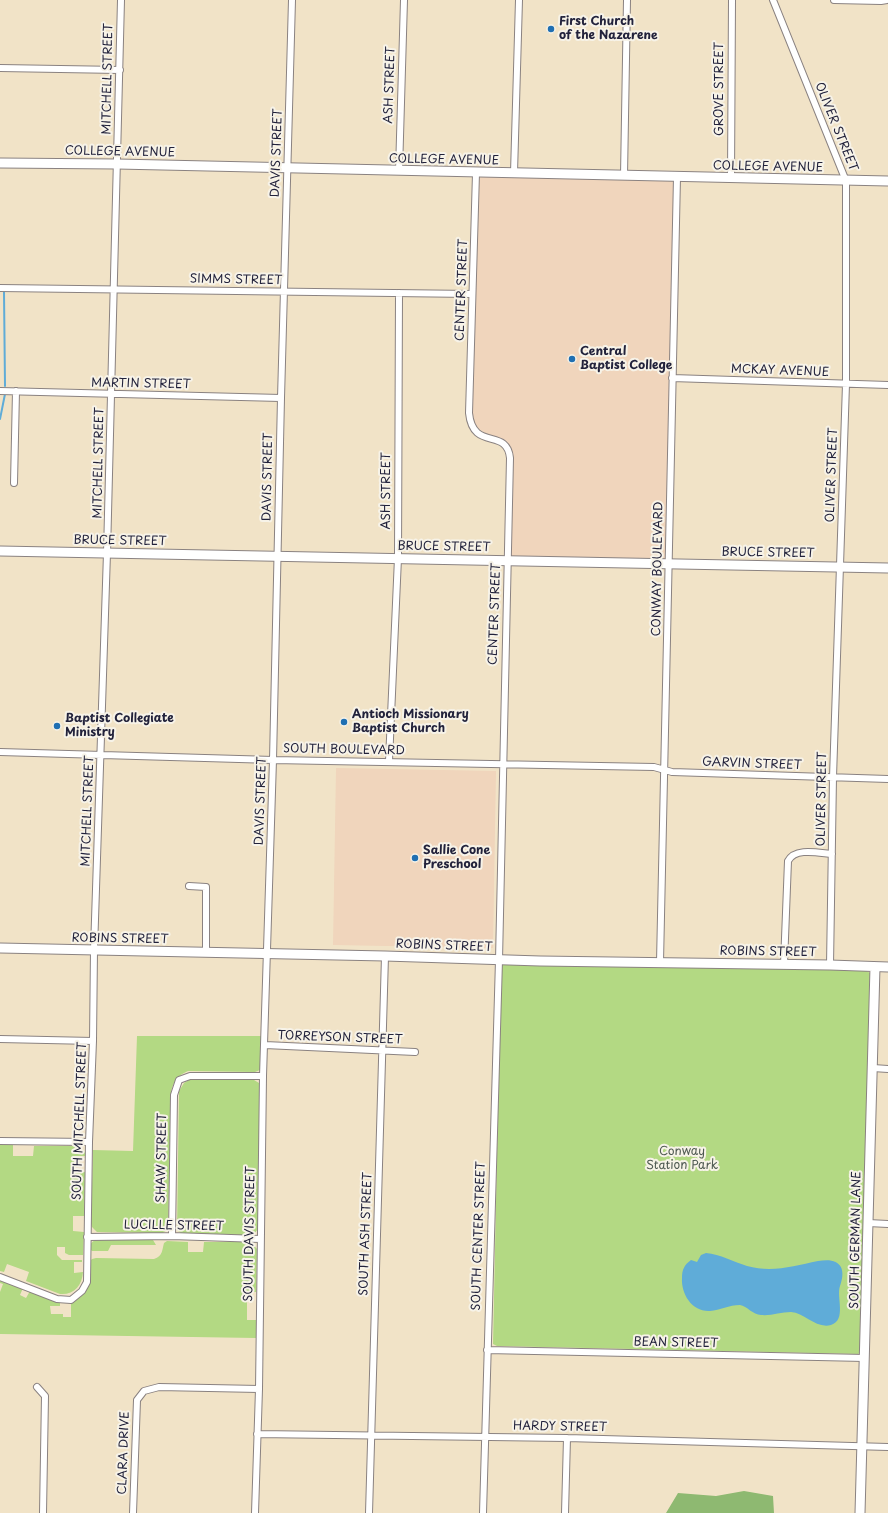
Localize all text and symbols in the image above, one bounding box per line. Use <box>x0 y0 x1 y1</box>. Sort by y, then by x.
place label: First Church of the Nazarene <box>559 15 658 43</box>
street label: MITCHELL STREET <box>100 23 116 135</box>
marker: First Church of the Nazarene <box>546 24 556 34</box>
street label: GROVE STREET <box>713 42 727 136</box>
street label: ASH STREET <box>381 46 399 124</box>
street label: OLIVER STREET <box>812 80 860 174</box>
street label: DAVIS STREET <box>268 108 286 198</box>
street label: COLLEGE AVENUE <box>65 144 175 160</box>
street label: COLLEGE AVENUE <box>389 152 499 168</box>
street label: COLLEGE AVENUE <box>713 159 823 175</box>
street label: CENTER STREET <box>453 239 471 341</box>
street label: SIMMS STREET <box>190 272 282 288</box>
place label: Central Baptist College <box>580 345 672 373</box>
marker: Central Baptist College <box>567 354 577 364</box>
street label: MCKAY AVENUE <box>731 362 829 380</box>
street label: MARTIN STREET <box>91 376 191 392</box>
street label: MITCHELL STREET <box>91 407 107 519</box>
street label: OLIVER STREET <box>823 427 841 523</box>
street label: DAVIS STREET <box>260 433 276 521</box>
street label: ASH STREET <box>380 452 394 530</box>
street label: CONWAY BOULEVARD <box>650 502 666 636</box>
street label: BRUCE STREET <box>73 533 167 549</box>
street label: BRUCE STREET <box>397 539 491 555</box>
street label: BRUCE STREET <box>721 545 815 561</box>
street label: CENTER STREET <box>486 563 504 665</box>
place label: Antioch Missionary Baptist Church <box>352 708 469 736</box>
place label: Baptist Collegiate Ministry <box>65 712 174 740</box>
marker: Antioch Missionary Baptist Church <box>339 717 349 727</box>
marker: Baptist Collegiate Ministry <box>52 721 62 731</box>
street label: SOUTH BOULEVARD <box>283 742 405 758</box>
street label: OLIVER STREET <box>814 751 830 847</box>
street label: MITCHELL STREET <box>79 755 97 867</box>
street label: GARVIN STREET <box>702 755 802 773</box>
street label: DAVIS STREET <box>252 756 270 846</box>
place label: Sallie Cone Preschool <box>423 844 490 872</box>
marker: Sallie Cone Preschool <box>410 853 420 863</box>
street label: ROBINS STREET <box>71 931 169 947</box>
street label: ROBINS STREET <box>395 937 493 955</box>
street label: ROBINS STREET <box>719 944 817 960</box>
street label: TORREYSON STREET <box>277 1029 403 1047</box>
street label: SOUTH MITCHELL STREET <box>70 1042 90 1200</box>
street label: SHAW STREET <box>154 1113 170 1203</box>
park label: Conway Station Park <box>646 1145 718 1173</box>
street label: SOUTH CENTER STREET <box>469 1161 489 1311</box>
street label: SOUTH DAVIS STREET <box>242 1166 258 1302</box>
street label: SOUTH GERMAN LANE <box>848 1171 864 1309</box>
street label: SOUTH ASH STREET <box>357 1172 375 1296</box>
street label: LUCILLE STREET <box>124 1218 224 1234</box>
street label: BEAN STREET <box>634 1335 718 1351</box>
street label: CLARA DRIVE <box>115 1411 133 1495</box>
street label: HARDY STREET <box>513 1419 607 1435</box>

